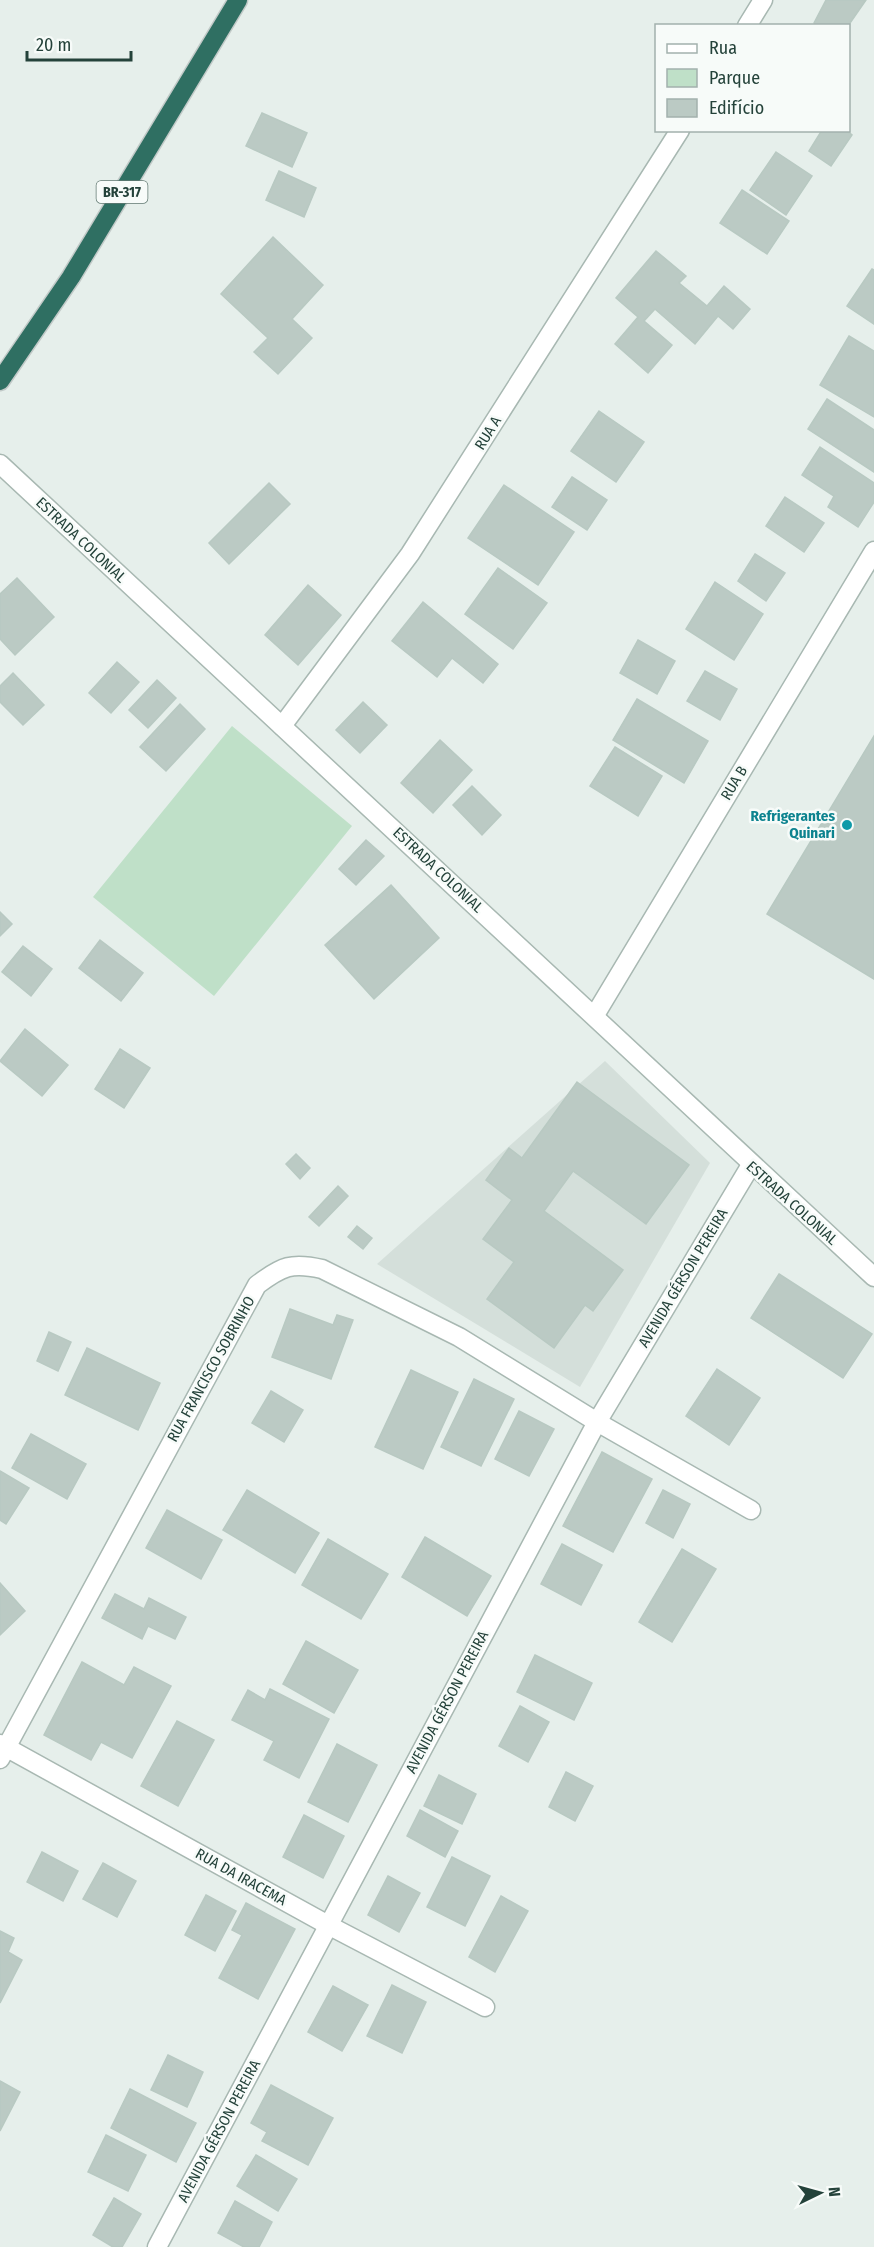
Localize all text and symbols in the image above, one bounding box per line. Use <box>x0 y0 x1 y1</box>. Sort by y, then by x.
scale bar <box>27 24 130 62</box>
legend <box>655 24 850 132</box>
text: 20 m <box>36 34 71 56</box>
text: Rua <box>709 37 737 59</box>
text: Parque <box>709 67 760 89</box>
text: Edifício <box>709 97 764 119</box>
road number: BR-317 <box>96 181 148 203</box>
street label: RUA A <box>471 413 505 453</box>
street label: ESTRADA COLONIAL <box>32 494 130 587</box>
street label: RUA B <box>717 763 751 803</box>
place label: Refrigerantes Quinari <box>751 807 835 842</box>
marker: Refrigerantes Quinari <box>840 818 854 832</box>
street label: ESTRADA COLONIAL <box>389 824 487 917</box>
street label: ESTRADA COLONIAL <box>743 1157 842 1249</box>
street label: AVENIDA GÉRSON PEREIRA <box>634 1205 732 1351</box>
street label: RUA FRANCISCO SOBRINHO <box>163 1293 259 1445</box>
street label: AVENIDA GÉRSON PEREIRA <box>402 1628 492 1776</box>
street label: RUA DA IRACEMA <box>192 1845 290 1909</box>
street label: AVENIDA GÉRSON PEREIRA <box>174 2057 264 2205</box>
north arrow <box>790 2163 850 2223</box>
text: N <box>825 2186 844 2197</box>

